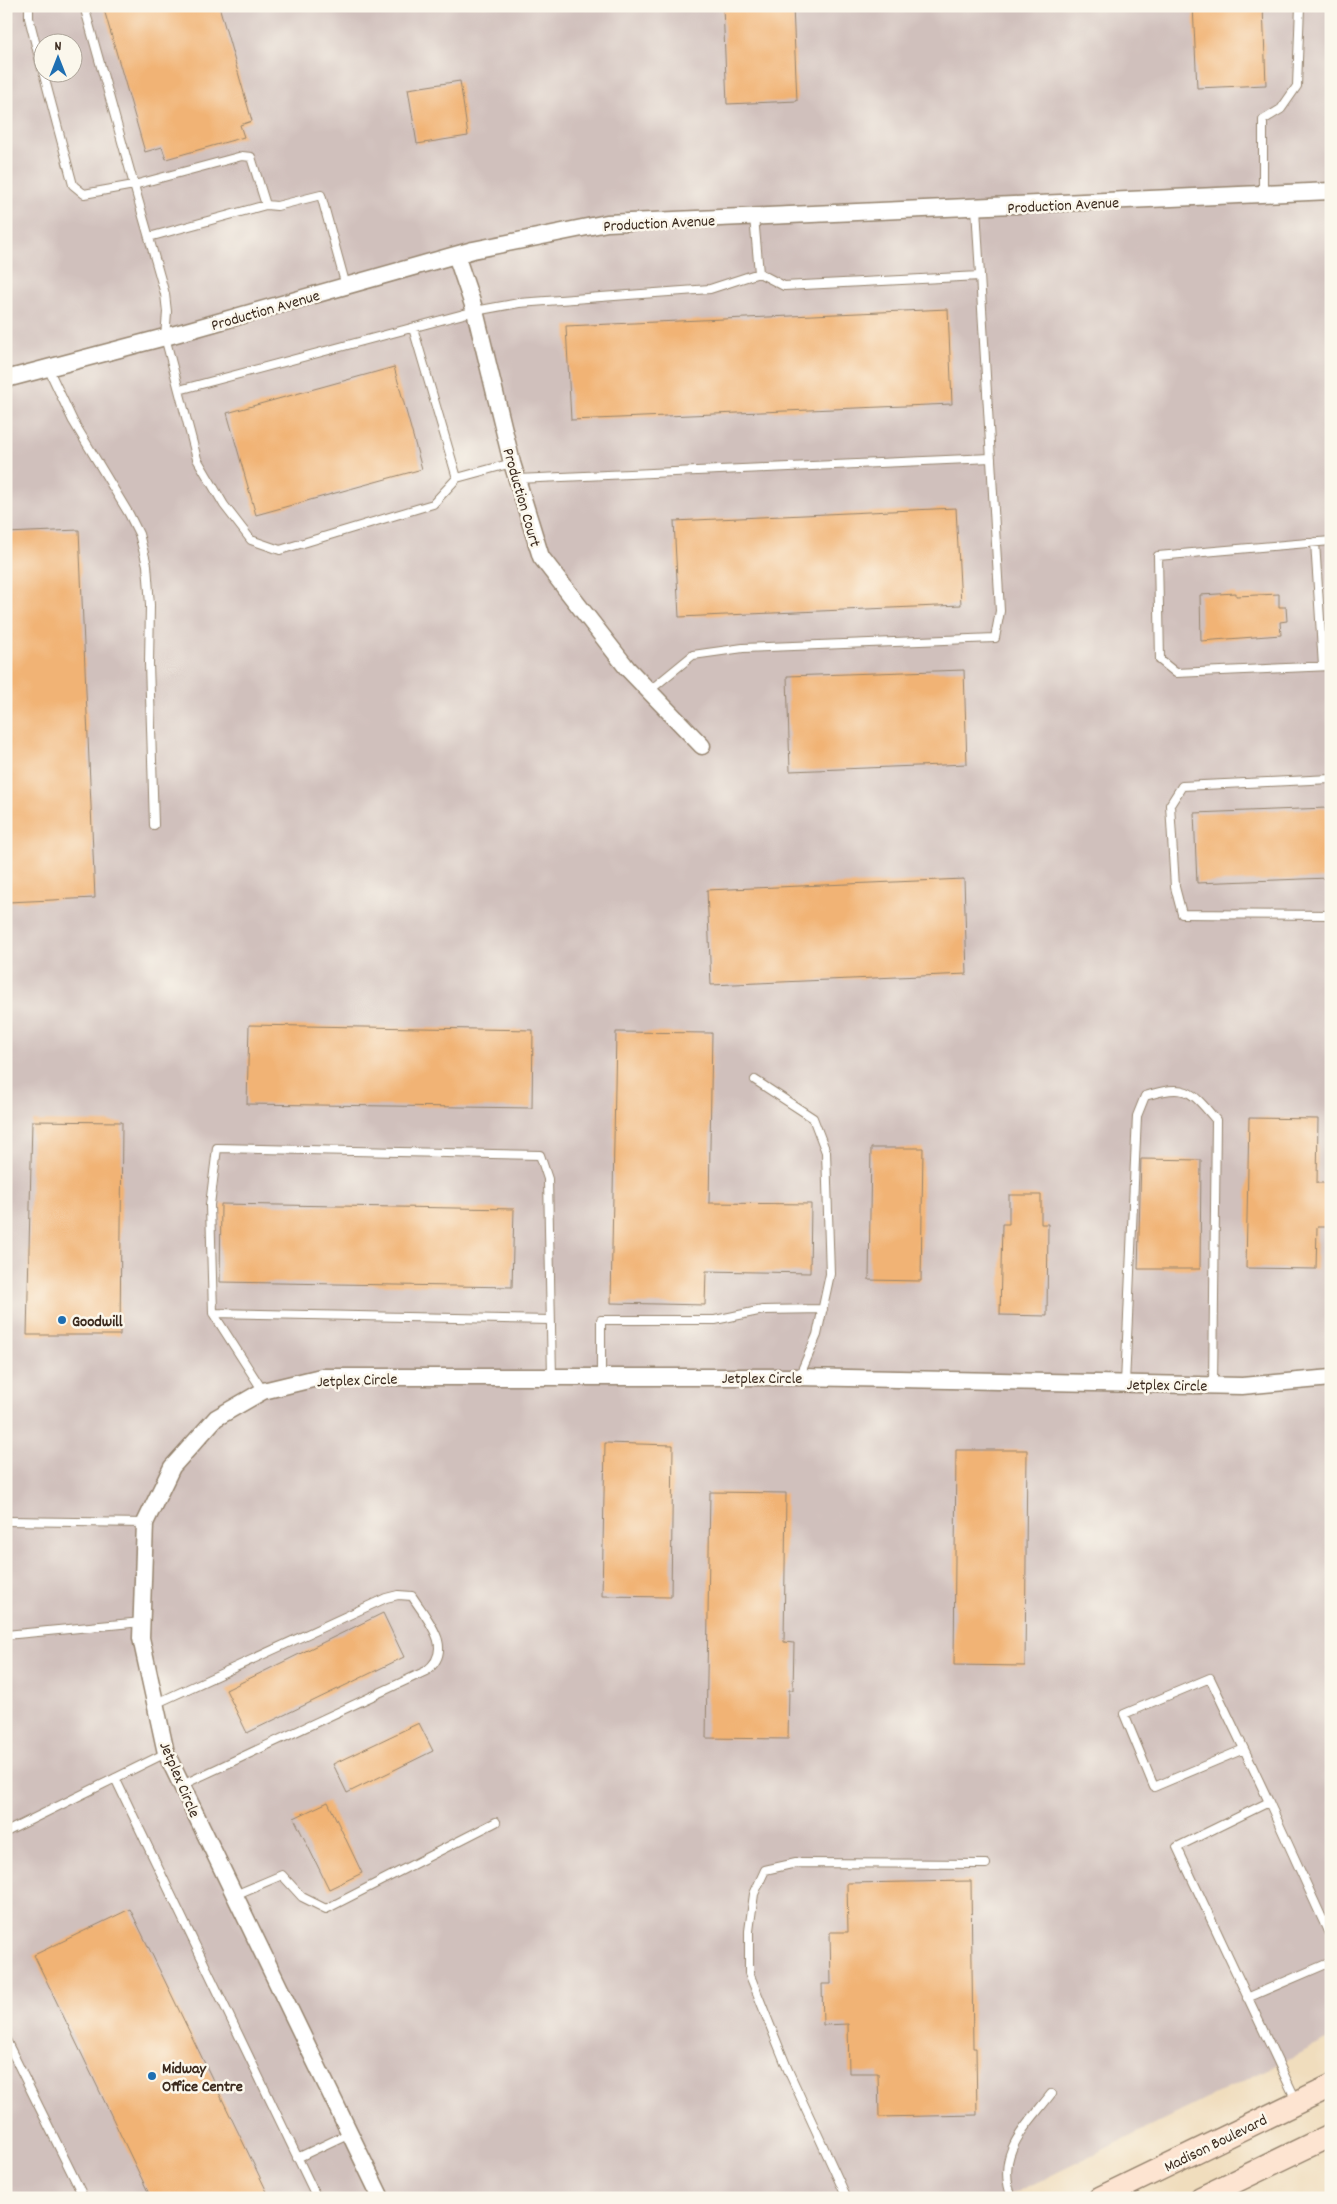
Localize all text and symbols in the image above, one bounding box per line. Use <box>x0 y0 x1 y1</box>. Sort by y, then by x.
north arrow <box>32 32 82 82</box>
text: N <box>55 37 62 57</box>
street label: Production Avenue <box>1007 192 1120 221</box>
street label: Production Avenue <box>603 210 716 239</box>
street label: Production Avenue <box>209 285 323 338</box>
street label: Production Court <box>495 446 546 550</box>
place label: Goodwill <box>72 1311 123 1334</box>
marker: Goodwill <box>56 1314 68 1326</box>
street label: Jetplex Circle <box>722 1368 802 1391</box>
street label: Jetplex Circle <box>316 1369 398 1394</box>
street label: Jetplex Circle <box>1126 1374 1207 1399</box>
street label: Jetplex Circle <box>152 1738 205 1822</box>
place label: Midway Office Centre <box>162 2058 243 2099</box>
marker: Midway Office Centre <box>146 2070 158 2082</box>
street label: Madison Boulevard <box>1161 2109 1272 2179</box>

